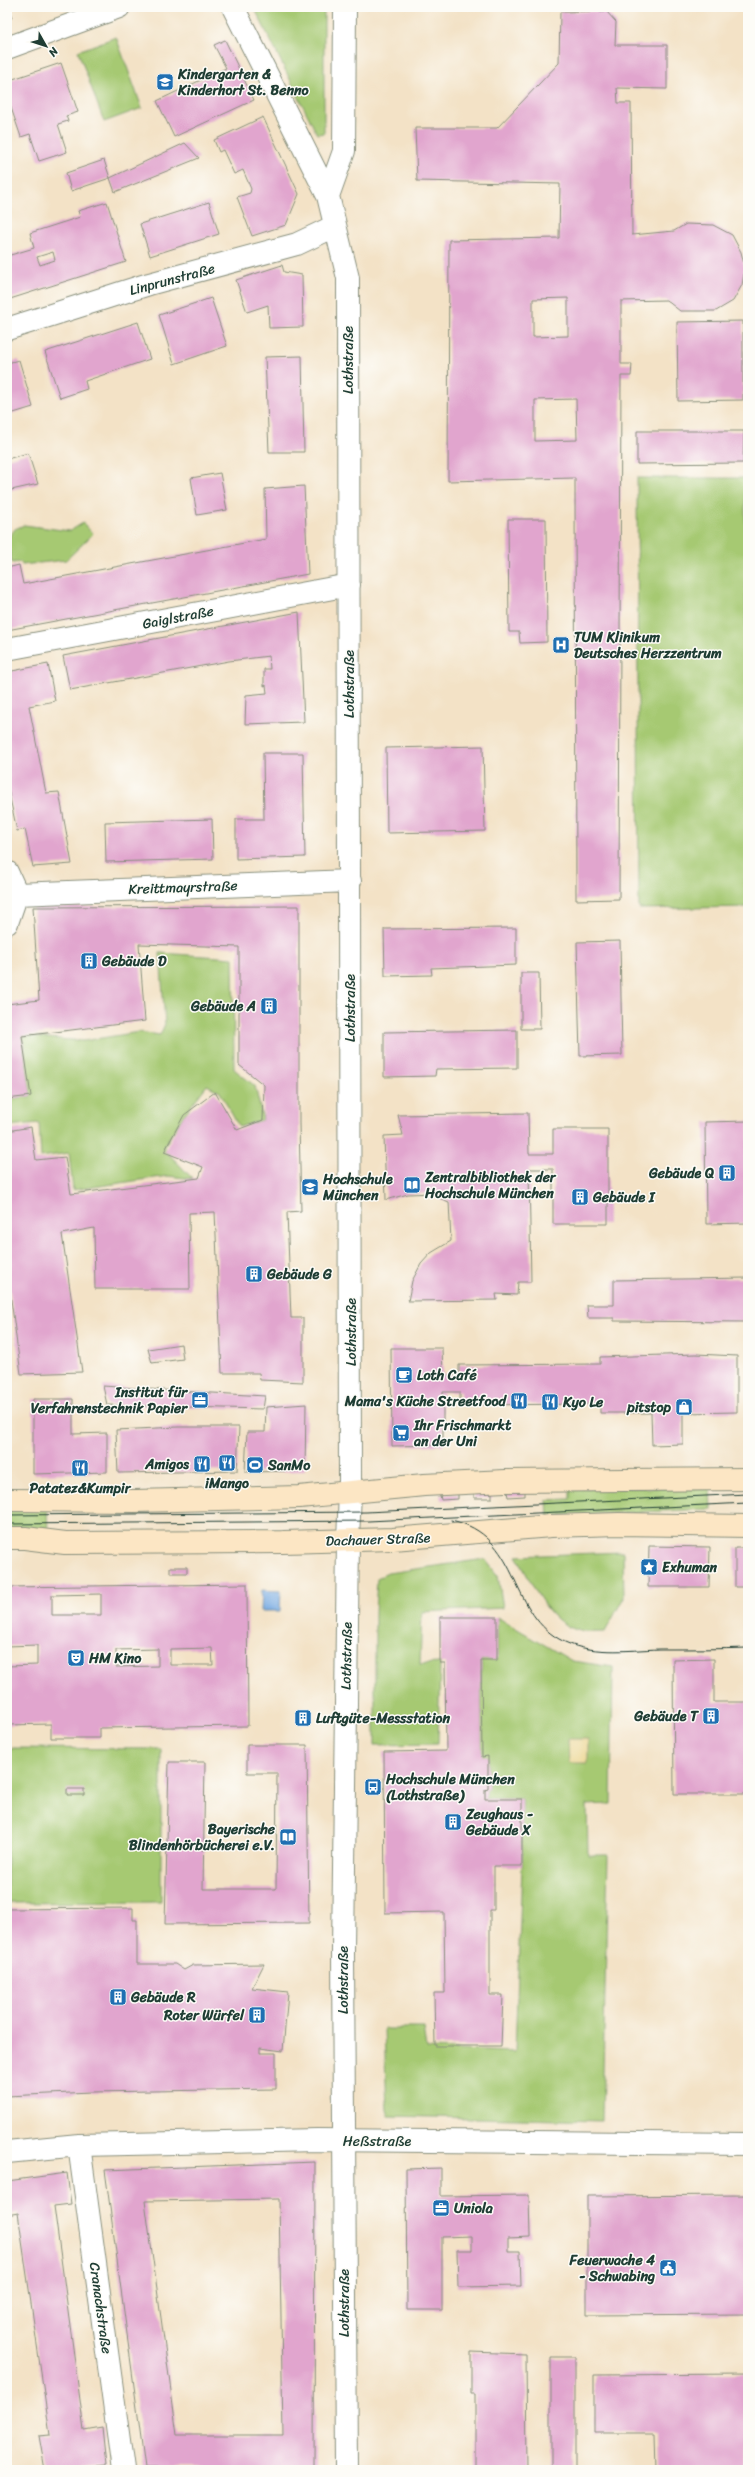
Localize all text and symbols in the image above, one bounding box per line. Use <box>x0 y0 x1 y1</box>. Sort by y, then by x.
north arrow <box>26 26 66 66</box>
text: N <box>43 42 64 61</box>
place label: Kindergarten & Kinderhort St. Benno <box>177 62 310 103</box>
school or university icon: Kindergarten & Kinderhort St. Benno <box>155 72 175 92</box>
street label: Linprunstraße <box>126 256 218 303</box>
street label: Lothstraße <box>336 326 361 394</box>
street label: Gaiglstraße <box>140 598 216 637</box>
place label: TUM Klinikum Deutsches Herzzentrum <box>574 625 722 666</box>
hospital icon: TUM Klinikum Deutsches Herzzentrum <box>551 635 571 655</box>
street label: Lothstraße <box>337 650 362 718</box>
street label: Kreittmayrstraße <box>128 873 238 902</box>
place label: Gebäude D <box>101 949 167 974</box>
building icon: Gebäude D <box>79 951 99 971</box>
street label: Lothstraße <box>338 974 363 1042</box>
place label: Gebäude A <box>190 994 256 1019</box>
building icon: Gebäude A <box>259 996 279 1016</box>
place label: Gebäude Q <box>648 1161 714 1186</box>
building icon: Gebäude Q <box>717 1163 737 1183</box>
place label: Zentralbibliothek der Hochschule München <box>424 1165 557 1206</box>
place label: Hochschule München <box>322 1167 393 1208</box>
library icon: Zentralbibliothek der Hochschule München <box>402 1175 422 1195</box>
school or university icon: Hochschule München <box>300 1177 320 1197</box>
place label: Gebäude I <box>592 1185 656 1210</box>
building icon: Gebäude I <box>570 1187 590 1207</box>
place label: Gebäude G <box>266 1262 332 1287</box>
building icon: Gebäude G <box>244 1264 264 1284</box>
street label: Lothstraße <box>339 1298 364 1366</box>
place label: Loth Café <box>417 1363 478 1388</box>
cafe icon: Loth Café <box>394 1365 414 1385</box>
place label: Institut für Verfahrenstechnik Papier <box>31 1380 188 1421</box>
place label: Mama's Küche Streetfood <box>344 1389 508 1414</box>
office icon: Institut für Verfahrenstechnik Papier <box>190 1390 210 1410</box>
place label: Kyo Le <box>562 1390 604 1415</box>
restaurant icon: Mama's Küche Streetfood <box>509 1391 529 1411</box>
restaurant icon: Kyo Le <box>540 1392 560 1412</box>
place label: pitstop <box>626 1395 672 1420</box>
shop icon: pitstop <box>674 1397 694 1417</box>
place label: Ihr Frischmarkt an der Uni <box>413 1413 512 1454</box>
supermarket icon: Ihr Frischmarkt an der Uni <box>391 1423 411 1443</box>
place label: Amigos <box>144 1452 189 1477</box>
restaurant icon: iMango <box>217 1453 237 1473</box>
place label: SanMo <box>267 1453 311 1478</box>
restaurant icon: Amigos <box>192 1454 212 1474</box>
sports icon: SanMo <box>245 1455 265 1475</box>
restaurant icon: Patatez&Kumpir <box>70 1458 90 1478</box>
place label: iMango <box>205 1471 249 1496</box>
place label: Patatez&Kumpir <box>30 1476 132 1501</box>
street label: Dachauer Straße <box>325 1525 431 1554</box>
place label: Exhuman <box>662 1555 718 1580</box>
place icon: Exhuman <box>639 1557 659 1577</box>
street label: Lothstraße <box>333 1622 360 1690</box>
place label: HM Kino <box>88 1646 142 1671</box>
theatre icon: HM Kino <box>66 1648 86 1668</box>
place label: Gebäude T <box>633 1704 699 1729</box>
place label: Luftgüte-Messstation <box>316 1706 451 1731</box>
building icon: Gebäude T <box>701 1706 721 1726</box>
building icon: Luftgüte-Messstation <box>293 1708 313 1728</box>
place label: Hochschule München (Lothstraße) <box>385 1767 515 1808</box>
bus stop icon: Hochschule München (Lothstraße) <box>363 1777 383 1797</box>
place label: Zeughaus - Gebäude X <box>465 1802 534 1843</box>
building icon: Zeughaus - Gebäude X <box>443 1812 463 1832</box>
place label: Bayerische Blindenhörbücherei e.V. <box>129 1817 276 1858</box>
library icon: Bayerische Blindenhörbücherei e.V. <box>278 1827 298 1847</box>
street label: Lothstraße <box>331 1946 356 2014</box>
place label: Gebäude R <box>130 1985 196 2010</box>
building icon: Gebäude R <box>108 1987 128 2007</box>
place label: Roter Würfel <box>163 2003 245 2028</box>
building icon: Roter Würfel <box>247 2005 267 2025</box>
street label: Heßstraße <box>343 2129 411 2154</box>
place label: Uniola <box>454 2196 494 2221</box>
office icon: Uniola <box>431 2198 451 2218</box>
place label: Feuerwache 4 - Schwabing <box>569 2248 655 2289</box>
public building icon: Feuerwache 4 - Schwabing <box>658 2258 678 2278</box>
street label: Cranachstraße <box>82 2261 119 2355</box>
street label: Lothstraße <box>332 2269 357 2337</box>

